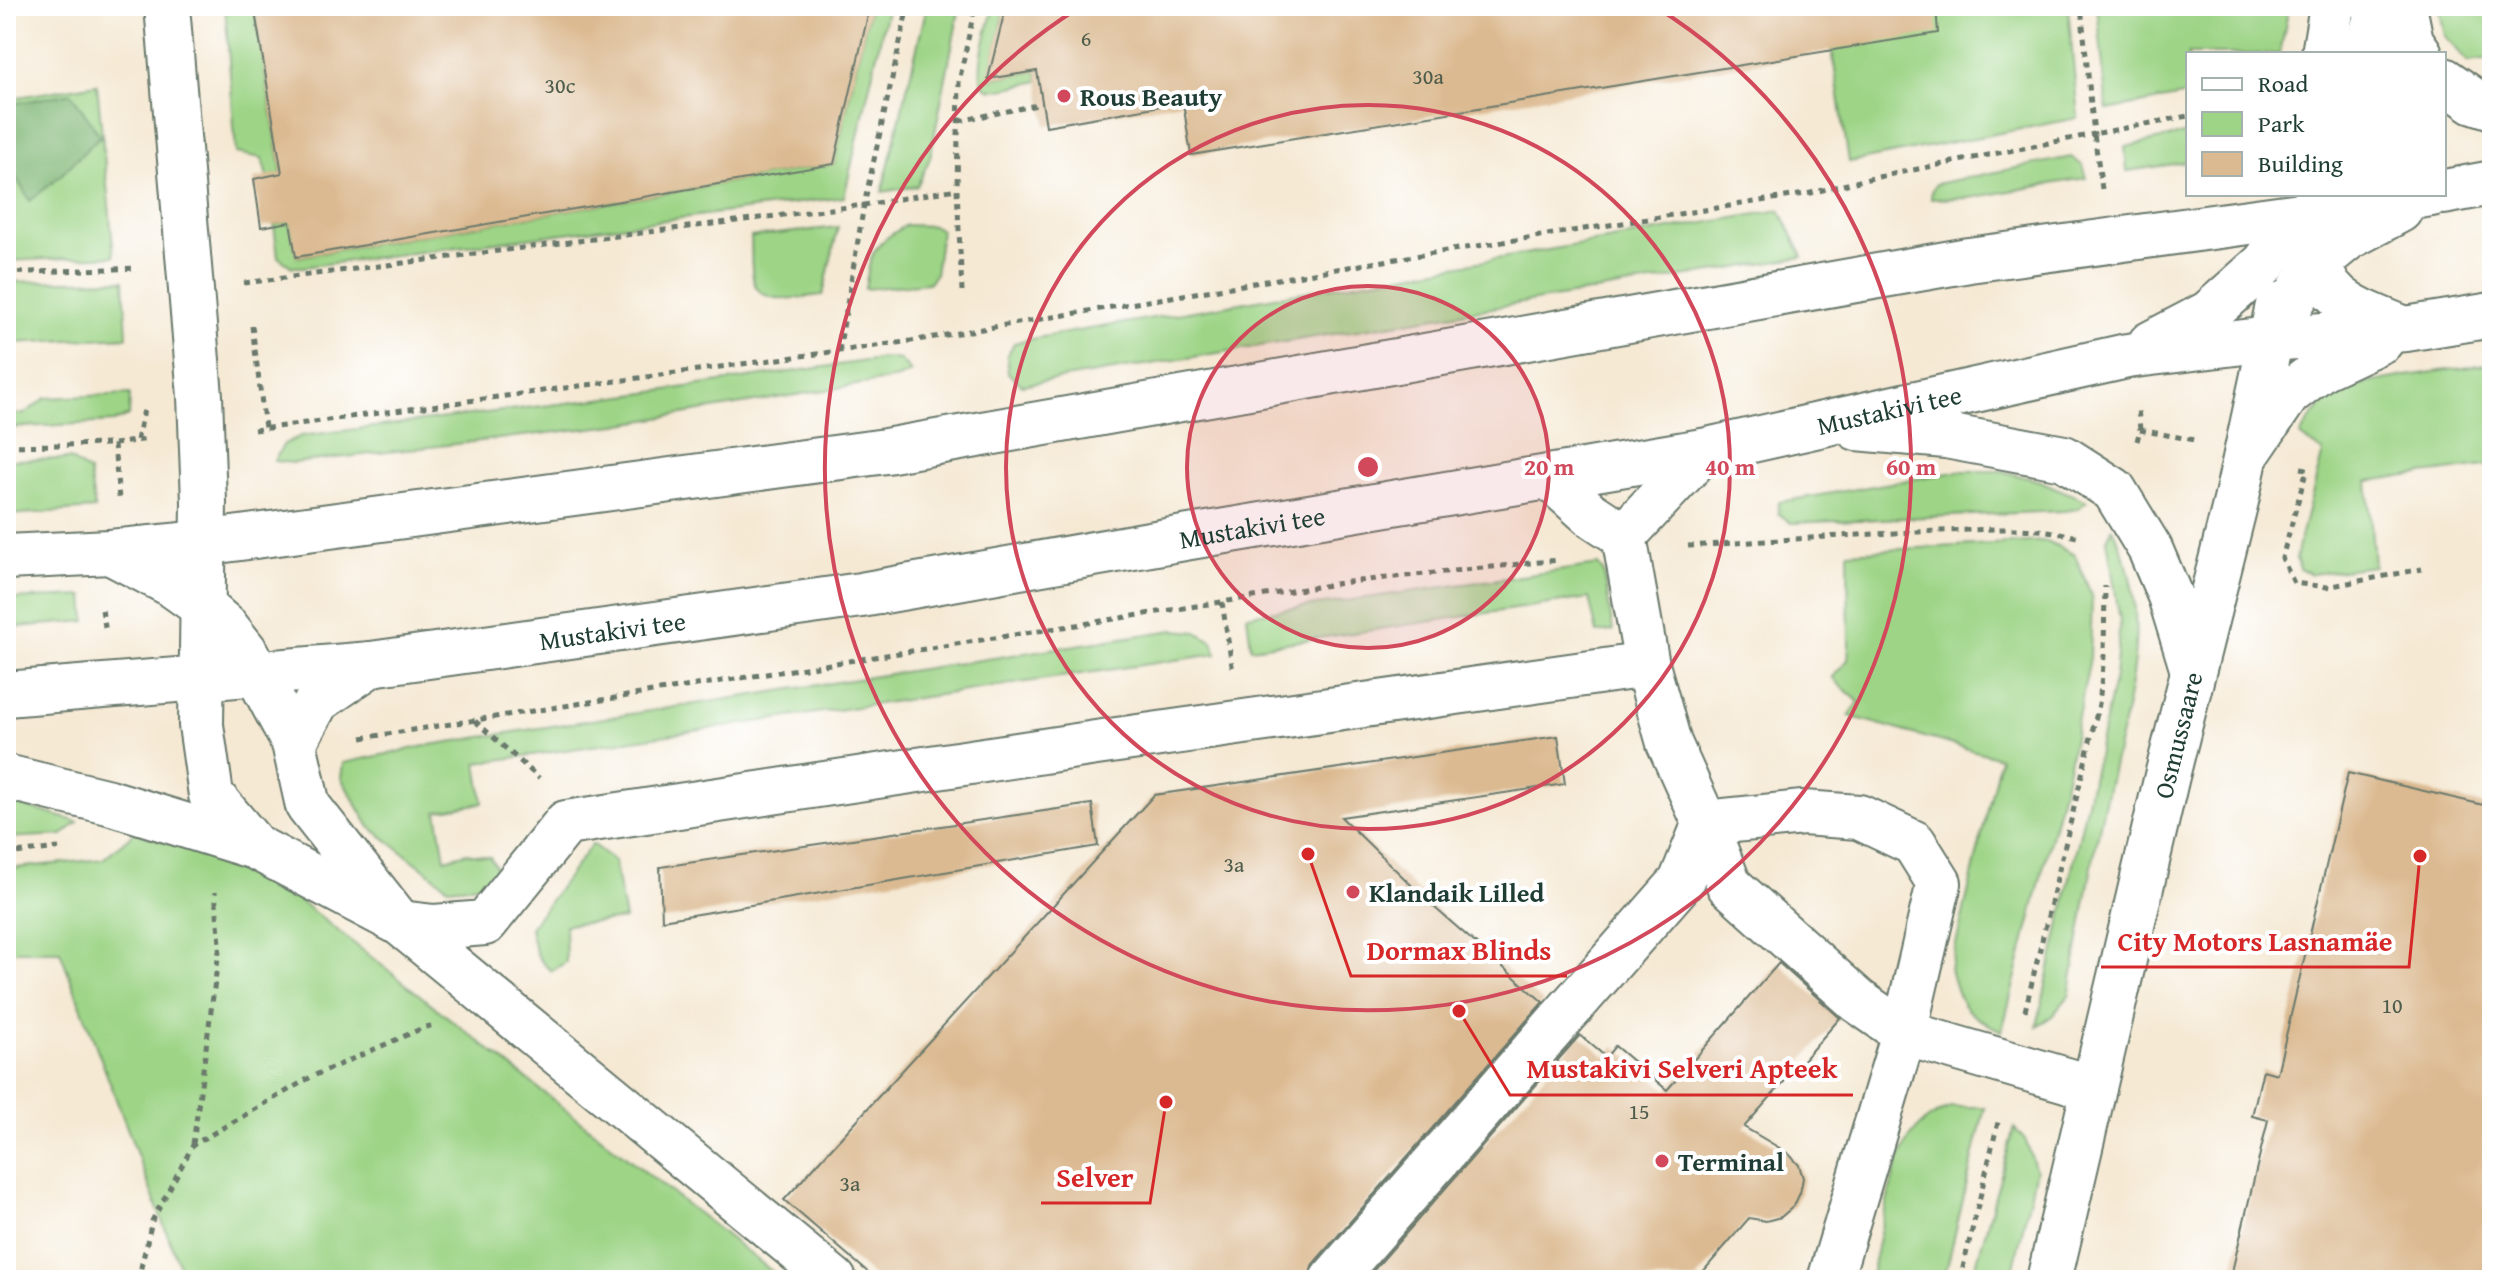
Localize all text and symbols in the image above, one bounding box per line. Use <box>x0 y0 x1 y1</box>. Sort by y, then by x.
house number: 6 <box>1081 22 1091 54</box>
legend <box>2186 52 2446 196</box>
house number: 30a <box>1412 60 1444 92</box>
text: Road <box>2258 66 2308 101</box>
house number: 30c <box>545 69 576 101</box>
place label: Rous Beauty <box>1080 77 1223 116</box>
marker: Rous Beauty <box>1055 87 1073 105</box>
text: Park <box>2258 106 2305 141</box>
text: Building <box>2258 146 2343 181</box>
street label: Mustakivi tee <box>1813 374 1965 444</box>
text: 20 m <box>1524 449 1575 484</box>
text: 40 m <box>1705 449 1756 484</box>
text: 60 m <box>1886 449 1937 484</box>
centre of rings <box>1354 453 1382 481</box>
street label: Mustakivi tee <box>1176 495 1328 558</box>
street label: Mustakivi tee <box>537 600 688 660</box>
street label: Osmussaare <box>2143 667 2212 802</box>
house number: 3a <box>1224 848 1245 880</box>
place label: Klandaik Lilled <box>1369 873 1544 912</box>
marker: Klandaik Lilled <box>1344 883 1362 901</box>
callout: City Motors Lasnamäe <box>2101 915 2409 967</box>
text: City Motors Lasnamäe <box>2117 920 2393 961</box>
callout: Dormax Blinds <box>1351 924 1567 976</box>
text: Dormax Blinds <box>1367 929 1551 970</box>
house number: 10 <box>2381 989 2403 1021</box>
callout: Mustakivi Selveri Apteek <box>1510 1043 1853 1095</box>
text: Mustakivi Selveri Apteek <box>1526 1047 1839 1088</box>
house number: 15 <box>1628 1095 1650 1127</box>
place label: Terminal <box>1678 1142 1784 1181</box>
callout: Selver <box>1041 1151 1150 1203</box>
marker: Terminal <box>1653 1152 1671 1170</box>
text: Selver <box>1056 1156 1134 1197</box>
house number: 3a <box>840 1167 861 1199</box>

